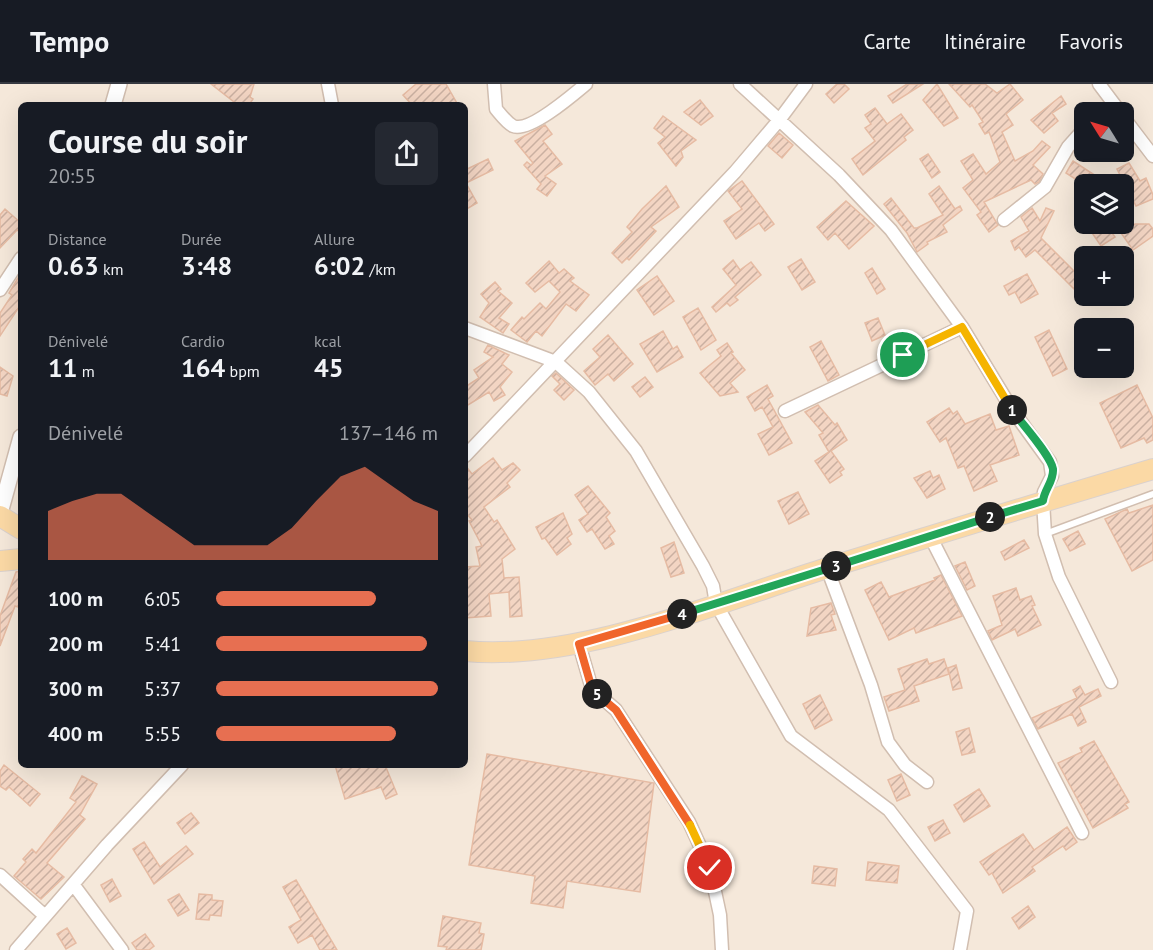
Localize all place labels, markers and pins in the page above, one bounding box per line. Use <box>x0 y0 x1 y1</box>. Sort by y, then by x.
pin <box>877 329 928 380</box>
pin: 1 <box>997 395 1027 425</box>
pin: 2 <box>975 502 1005 532</box>
pin: 3 <box>821 551 851 581</box>
pin: 4 <box>667 599 697 629</box>
pin: 5 <box>582 679 612 709</box>
pin <box>684 842 735 893</box>

